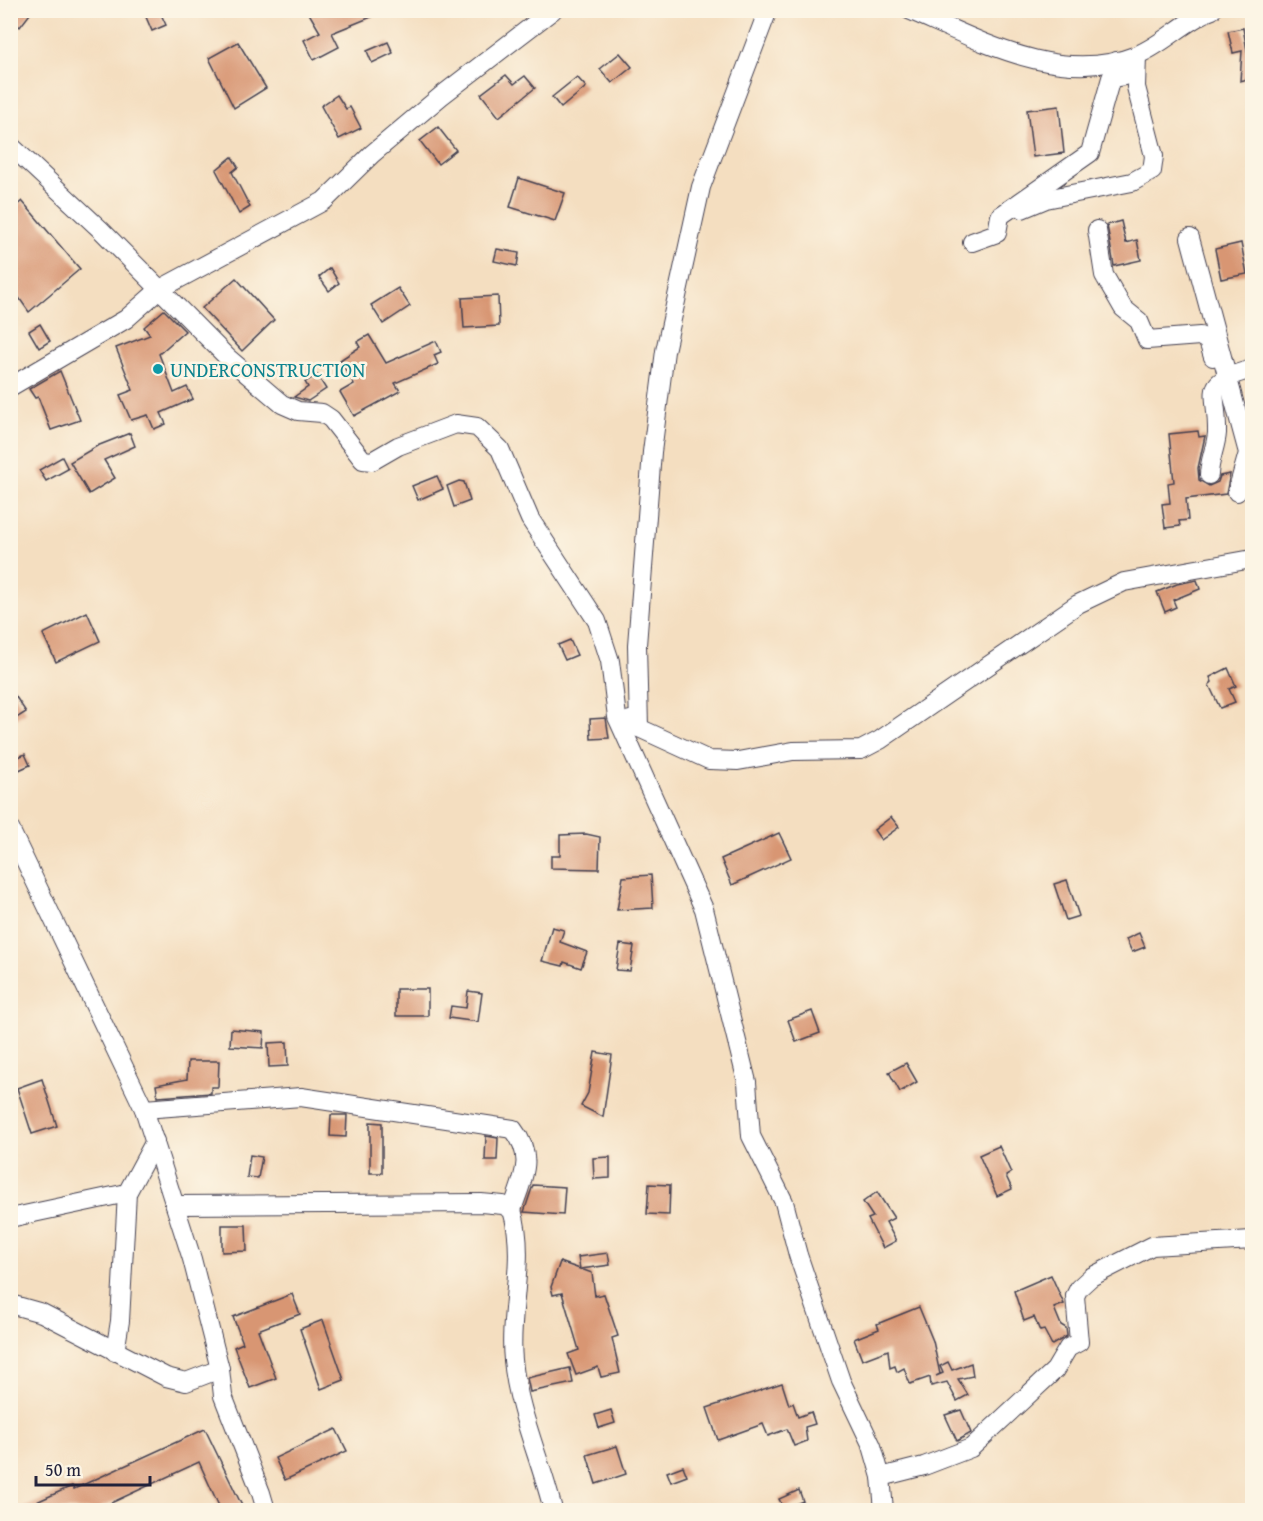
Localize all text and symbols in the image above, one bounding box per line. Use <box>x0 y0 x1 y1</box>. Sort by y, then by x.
place label: UNDERCONSTRUCTION <box>170 355 365 384</box>
marker: UNDERCONSTRUCTION <box>151 362 165 376</box>
scale bar <box>36 1449 150 1487</box>
text: 50 m <box>45 1456 81 1483</box>

